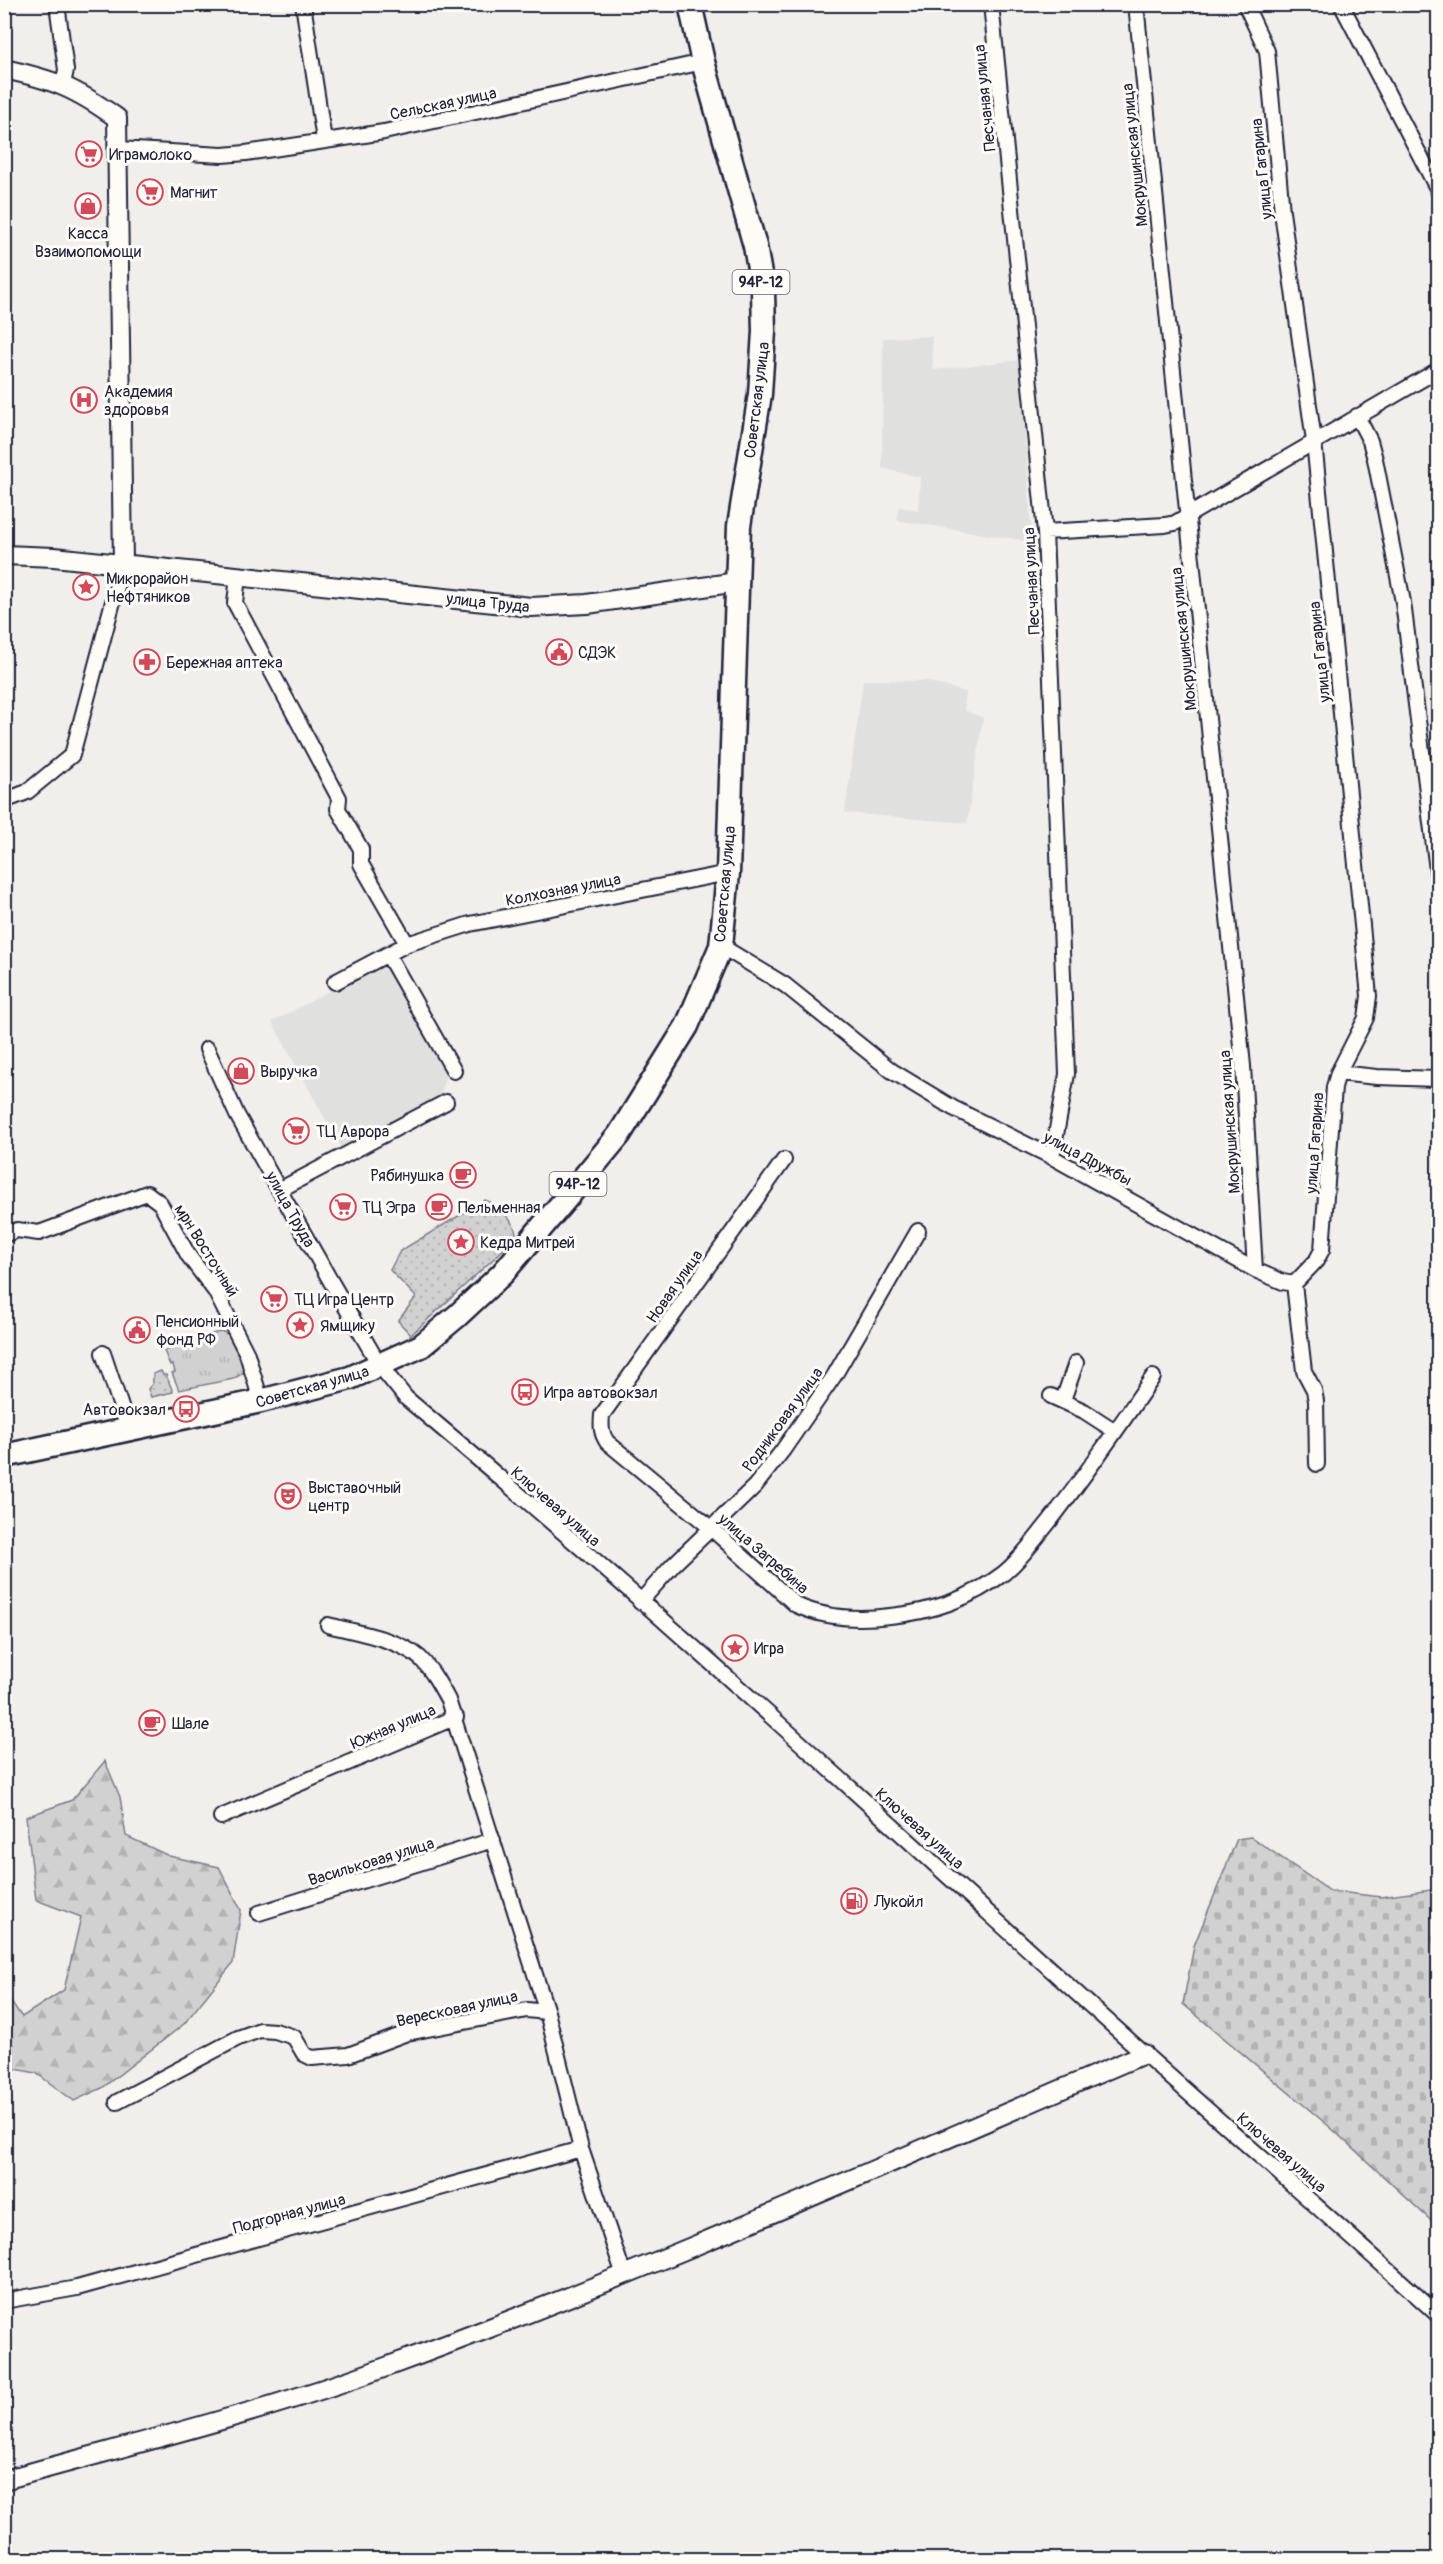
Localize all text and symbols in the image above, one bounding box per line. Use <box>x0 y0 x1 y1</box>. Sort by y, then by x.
street label: Песчаная улица <box>969 43 1001 152</box>
street label: Мокрушинская улица <box>1118 82 1152 227</box>
street label: Сельская улица <box>388 83 498 125</box>
street label: улица Гагарина <box>1247 117 1277 221</box>
supermarket icon: Играмолоко <box>74 139 104 169</box>
place label: Играмолоко <box>109 145 192 165</box>
supermarket icon: Магнит <box>135 177 165 207</box>
place label: Магнит <box>170 183 218 203</box>
shop icon: Касса Взаимопомощи <box>73 191 103 221</box>
place label: Касса Взаимопомощи <box>35 224 141 262</box>
road number: 94Р-12 <box>732 270 789 294</box>
street label: Советская улица <box>740 341 774 459</box>
place label: Академия здоровья <box>104 382 173 420</box>
hospital icon: Академия здоровья <box>69 385 99 415</box>
street label: Песчаная улица <box>1019 527 1045 635</box>
street label: Мокрушинская улица <box>1167 566 1201 711</box>
place label: Микрорайон Нефтяников <box>106 569 191 607</box>
place icon: Микрорайон Нефтяников <box>71 572 101 602</box>
street label: улица Труда <box>444 589 531 617</box>
street label: улица Гагарина <box>1305 600 1335 704</box>
public building icon: СДЭК <box>544 637 574 667</box>
place label: СДЭК <box>578 643 616 663</box>
pharmacy icon: Бережная аптека <box>132 647 162 677</box>
place label: Бережная аптека <box>166 653 283 673</box>
street label: Советская улица <box>710 825 740 943</box>
street label: Колхозная улица <box>504 869 622 911</box>
street label: Мокрушинская улица <box>1215 1049 1245 1194</box>
shop icon: Выручка <box>226 1056 256 1086</box>
place label: Выручка <box>260 1062 318 1082</box>
street label: улица Гагарина <box>1301 1092 1329 1195</box>
supermarket icon: ТЦ Аврора <box>281 1116 311 1146</box>
place label: ТЦ Аврора <box>316 1122 389 1142</box>
street label: улица Дружбы <box>1039 1127 1135 1190</box>
cafe icon: Рябинушка <box>448 1160 478 1190</box>
place label: Рябинушка <box>370 1166 444 1186</box>
street label: улица Труда <box>261 1167 319 1251</box>
road number: 94Р-12 <box>550 1172 606 1196</box>
supermarket icon: ТЦ Эгра <box>328 1192 358 1222</box>
cafe icon: Пельменная <box>424 1192 454 1222</box>
place label: ТЦ Эгра <box>362 1198 416 1218</box>
place label: Пельменная <box>458 1198 541 1218</box>
street label: мрн Восточный <box>170 1200 243 1301</box>
place icon: Кедра Митрей <box>446 1227 476 1257</box>
place label: Кедра Митрей <box>480 1233 575 1253</box>
street label: Новая улица <box>642 1246 707 1327</box>
supermarket icon: ТЦ Игра Центр <box>259 1284 289 1314</box>
place label: ТЦ Игра Центр <box>294 1290 394 1310</box>
place icon: Ямщику <box>285 1310 315 1340</box>
place label: Пенсионный фонд РФ <box>156 1312 239 1350</box>
public building icon: Пенсионный фонд РФ <box>122 1315 152 1345</box>
place label: Ямщику <box>320 1316 375 1336</box>
street label: Советская улица <box>253 1361 371 1413</box>
street label: Родниковая улица <box>738 1363 827 1476</box>
bus stop icon: Игра автовокзал <box>510 1377 540 1407</box>
place label: Игра автовокзал <box>544 1383 658 1403</box>
bus stop icon: Автовокзал <box>171 1394 201 1424</box>
place label: Автовокзал <box>83 1400 166 1420</box>
street label: Ключевая улица <box>506 1462 604 1551</box>
place label: Выставочный центр <box>308 1478 401 1516</box>
theatre icon: Выставочный центр <box>273 1481 303 1511</box>
street label: улица Загребина <box>713 1508 813 1598</box>
place icon: Игра <box>720 1633 750 1663</box>
place label: Игра <box>754 1639 784 1659</box>
street label: Южная улица <box>348 1700 439 1754</box>
cafe icon: Шале <box>137 1708 167 1738</box>
place label: Шале <box>172 1714 209 1734</box>
street label: Ключевая улица <box>871 1784 968 1874</box>
street label: Васильковая улица <box>306 1833 437 1891</box>
fuel station icon: Лукойл <box>839 1886 869 1916</box>
place label: Лукойл <box>873 1892 923 1912</box>
street label: Вересковая улица <box>395 1986 520 2032</box>
street label: Ключевая улица <box>1232 2108 1330 2197</box>
street label: Подгорная улица <box>231 2189 348 2239</box>

